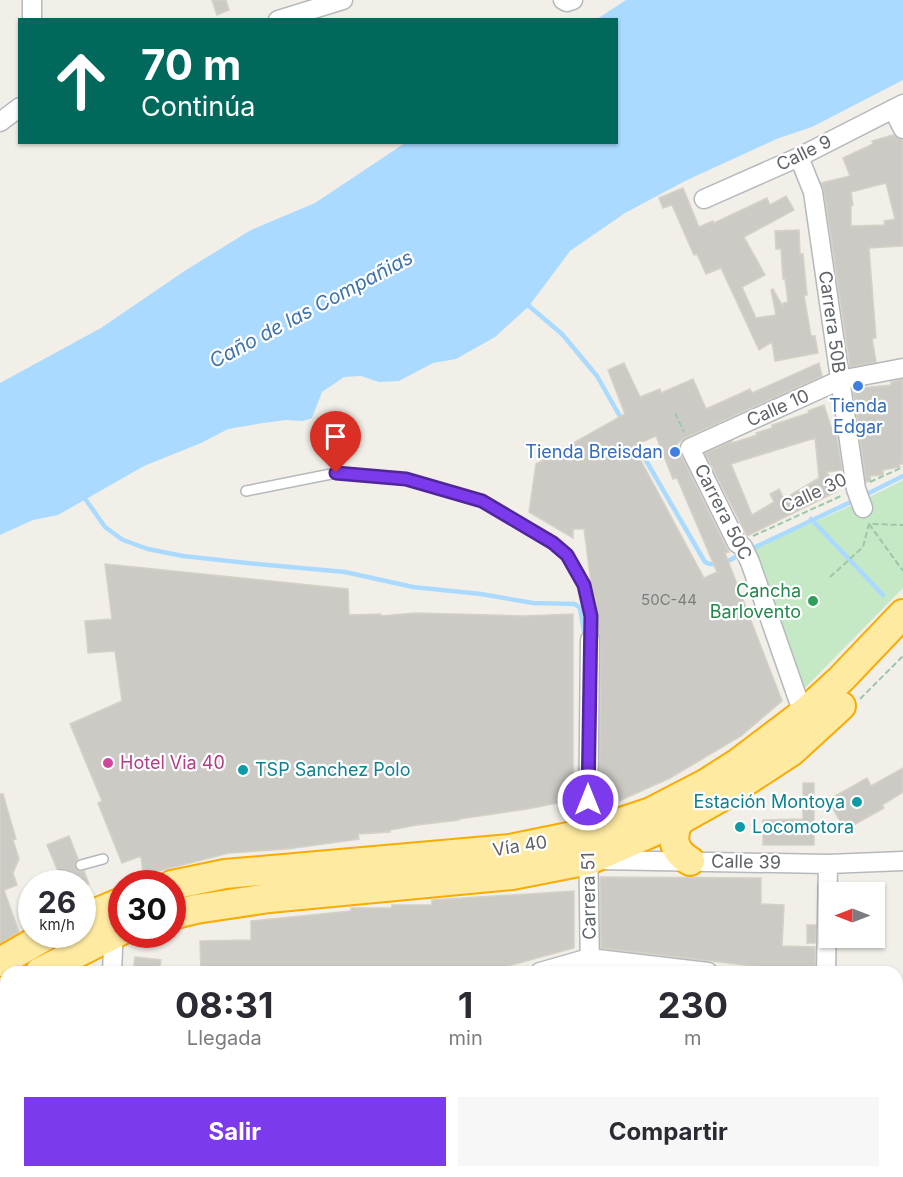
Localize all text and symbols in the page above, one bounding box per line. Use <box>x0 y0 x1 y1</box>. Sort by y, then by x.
text: 70 m <box>141 39 241 90</box>
icon: ahead <box>42 42 120 120</box>
text: Continúa <box>141 90 255 123</box>
street label: Calle 9 <box>773 130 835 175</box>
water label: Caño de las Compañias <box>205 245 417 373</box>
street label: Carrera 50B <box>815 269 850 375</box>
marker: Tienda Edgar <box>851 379 865 393</box>
street label: Calle 10 <box>743 384 812 431</box>
place label: Tienda Edgar <box>829 395 887 437</box>
pin <box>310 411 361 473</box>
icon: arrive <box>319 420 352 453</box>
place label: Tienda Breisdan <box>525 441 663 462</box>
marker: Tienda Breisdan <box>668 445 682 459</box>
street label: Carrera 50C <box>690 460 757 563</box>
street label: Calle 30 <box>778 468 850 517</box>
place label: Cancha Barlovento <box>710 580 801 622</box>
house number: 50C-44 <box>641 590 697 609</box>
marker: Cancha Barlovento <box>806 594 820 608</box>
place label: Hotel Via 40 <box>120 752 225 773</box>
marker: Hotel Via 40 <box>101 756 115 770</box>
place label: TSP Sanchez Polo <box>255 759 411 780</box>
marker: TSP Sanchez Polo <box>236 763 250 777</box>
position arrow <box>556 768 620 832</box>
place label: Estación Montoya <box>693 791 845 812</box>
marker: Estación Montoya <box>850 795 864 809</box>
place label: Locomotora <box>752 816 854 837</box>
marker: Locomotora <box>733 820 747 834</box>
street label: Vía 40 <box>491 831 549 860</box>
street label: Calle 39 <box>711 850 781 873</box>
street label: Carrera 51 <box>577 852 600 940</box>
speed limit sign: 30 <box>108 870 186 948</box>
north arrow <box>819 882 885 948</box>
map controls <box>819 882 885 948</box>
text: 26 <box>38 884 76 920</box>
text: km/h <box>39 915 75 934</box>
text: 08:31 <box>175 983 274 1027</box>
text: 1 <box>458 983 473 1027</box>
text: 230 <box>658 983 728 1027</box>
text: Llegada <box>187 1026 262 1050</box>
text: min <box>449 1026 483 1050</box>
text: m <box>684 1026 702 1050</box>
button: Salir <box>24 1097 446 1166</box>
button: Compartir <box>458 1097 879 1166</box>

